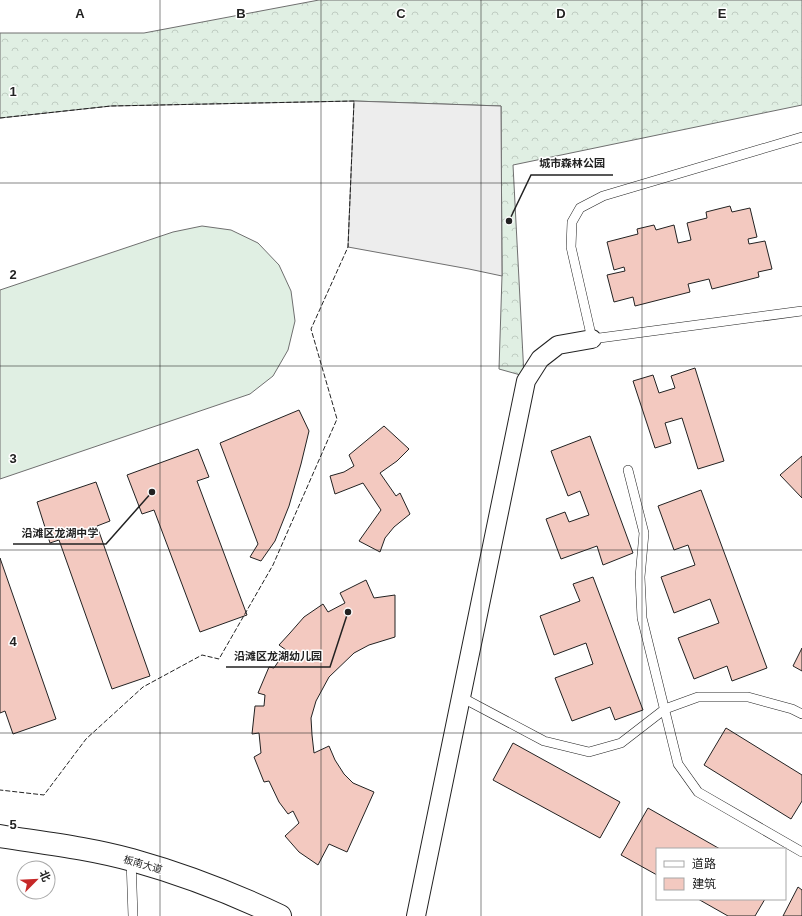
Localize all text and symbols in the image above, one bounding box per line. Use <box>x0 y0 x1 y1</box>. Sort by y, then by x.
text: A <box>75 6 85 21</box>
text: B <box>236 6 246 21</box>
text: C <box>396 6 406 21</box>
text: D <box>556 6 566 21</box>
text: E <box>718 6 727 21</box>
text: 1 <box>9 84 17 99</box>
callout: 城市森林公园 <box>531 152 613 175</box>
text: 城市森林公园 <box>539 157 605 169</box>
text: 2 <box>9 267 17 282</box>
text: 3 <box>9 451 17 466</box>
callout: 沿滩区龙湖中学 <box>13 521 106 544</box>
text: 沿滩区龙湖中学 <box>22 527 99 539</box>
text: 4 <box>9 634 17 649</box>
callout: 沿滩区龙湖幼儿园 <box>226 644 330 667</box>
text: 沿滩区龙湖幼儿园 <box>234 650 322 662</box>
text: 5 <box>9 817 17 832</box>
legend <box>656 848 786 900</box>
street label: 板南大道 <box>122 854 164 875</box>
text: 道路 <box>692 857 716 871</box>
north arrow <box>16 860 56 900</box>
text: 北 <box>37 868 53 883</box>
text: 建筑 <box>692 877 716 891</box>

